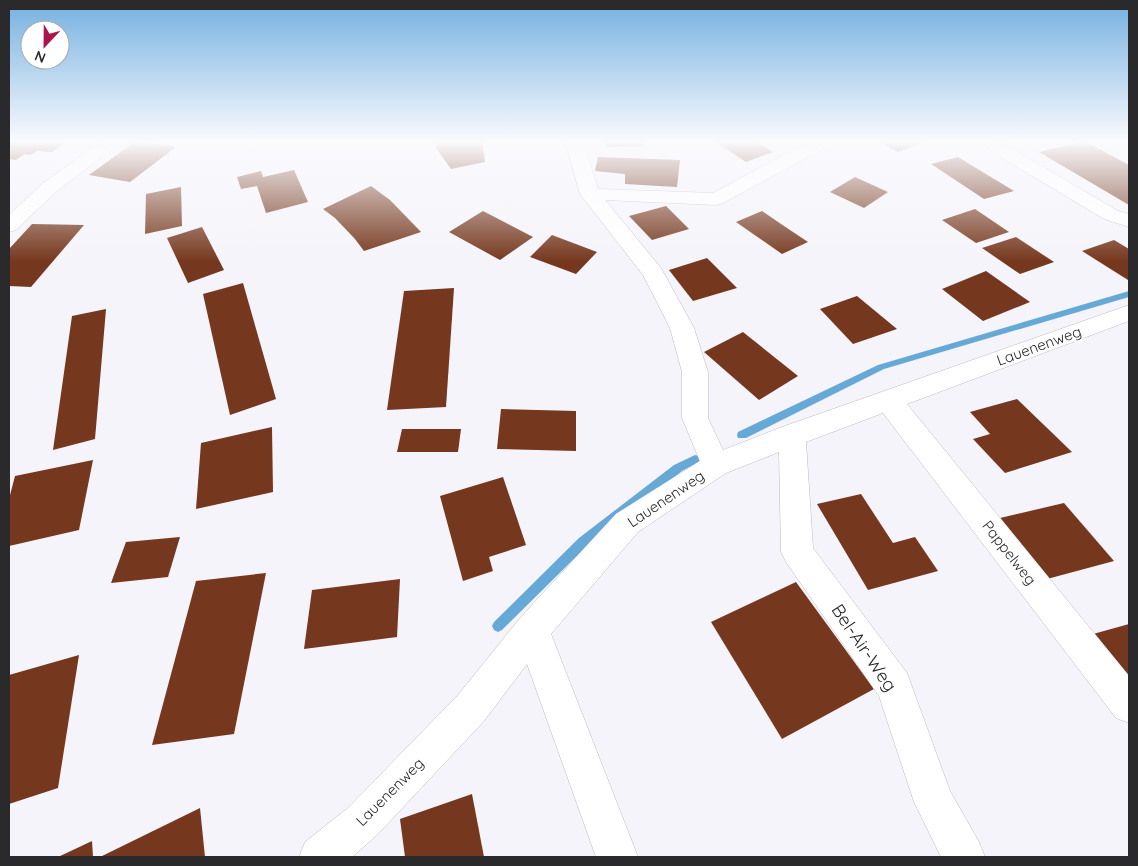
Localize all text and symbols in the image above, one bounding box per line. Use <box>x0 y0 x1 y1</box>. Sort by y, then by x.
north arrow <box>20 20 70 70</box>
text: N <box>32 47 48 67</box>
street label: Lauenenweg <box>994 321 1084 370</box>
street label: Lauenenweg <box>624 466 708 531</box>
street label: Pappelweg <box>978 517 1041 589</box>
street label: Bel-Air-Weg <box>827 599 902 696</box>
street label: Lauenenweg <box>352 754 428 830</box>

